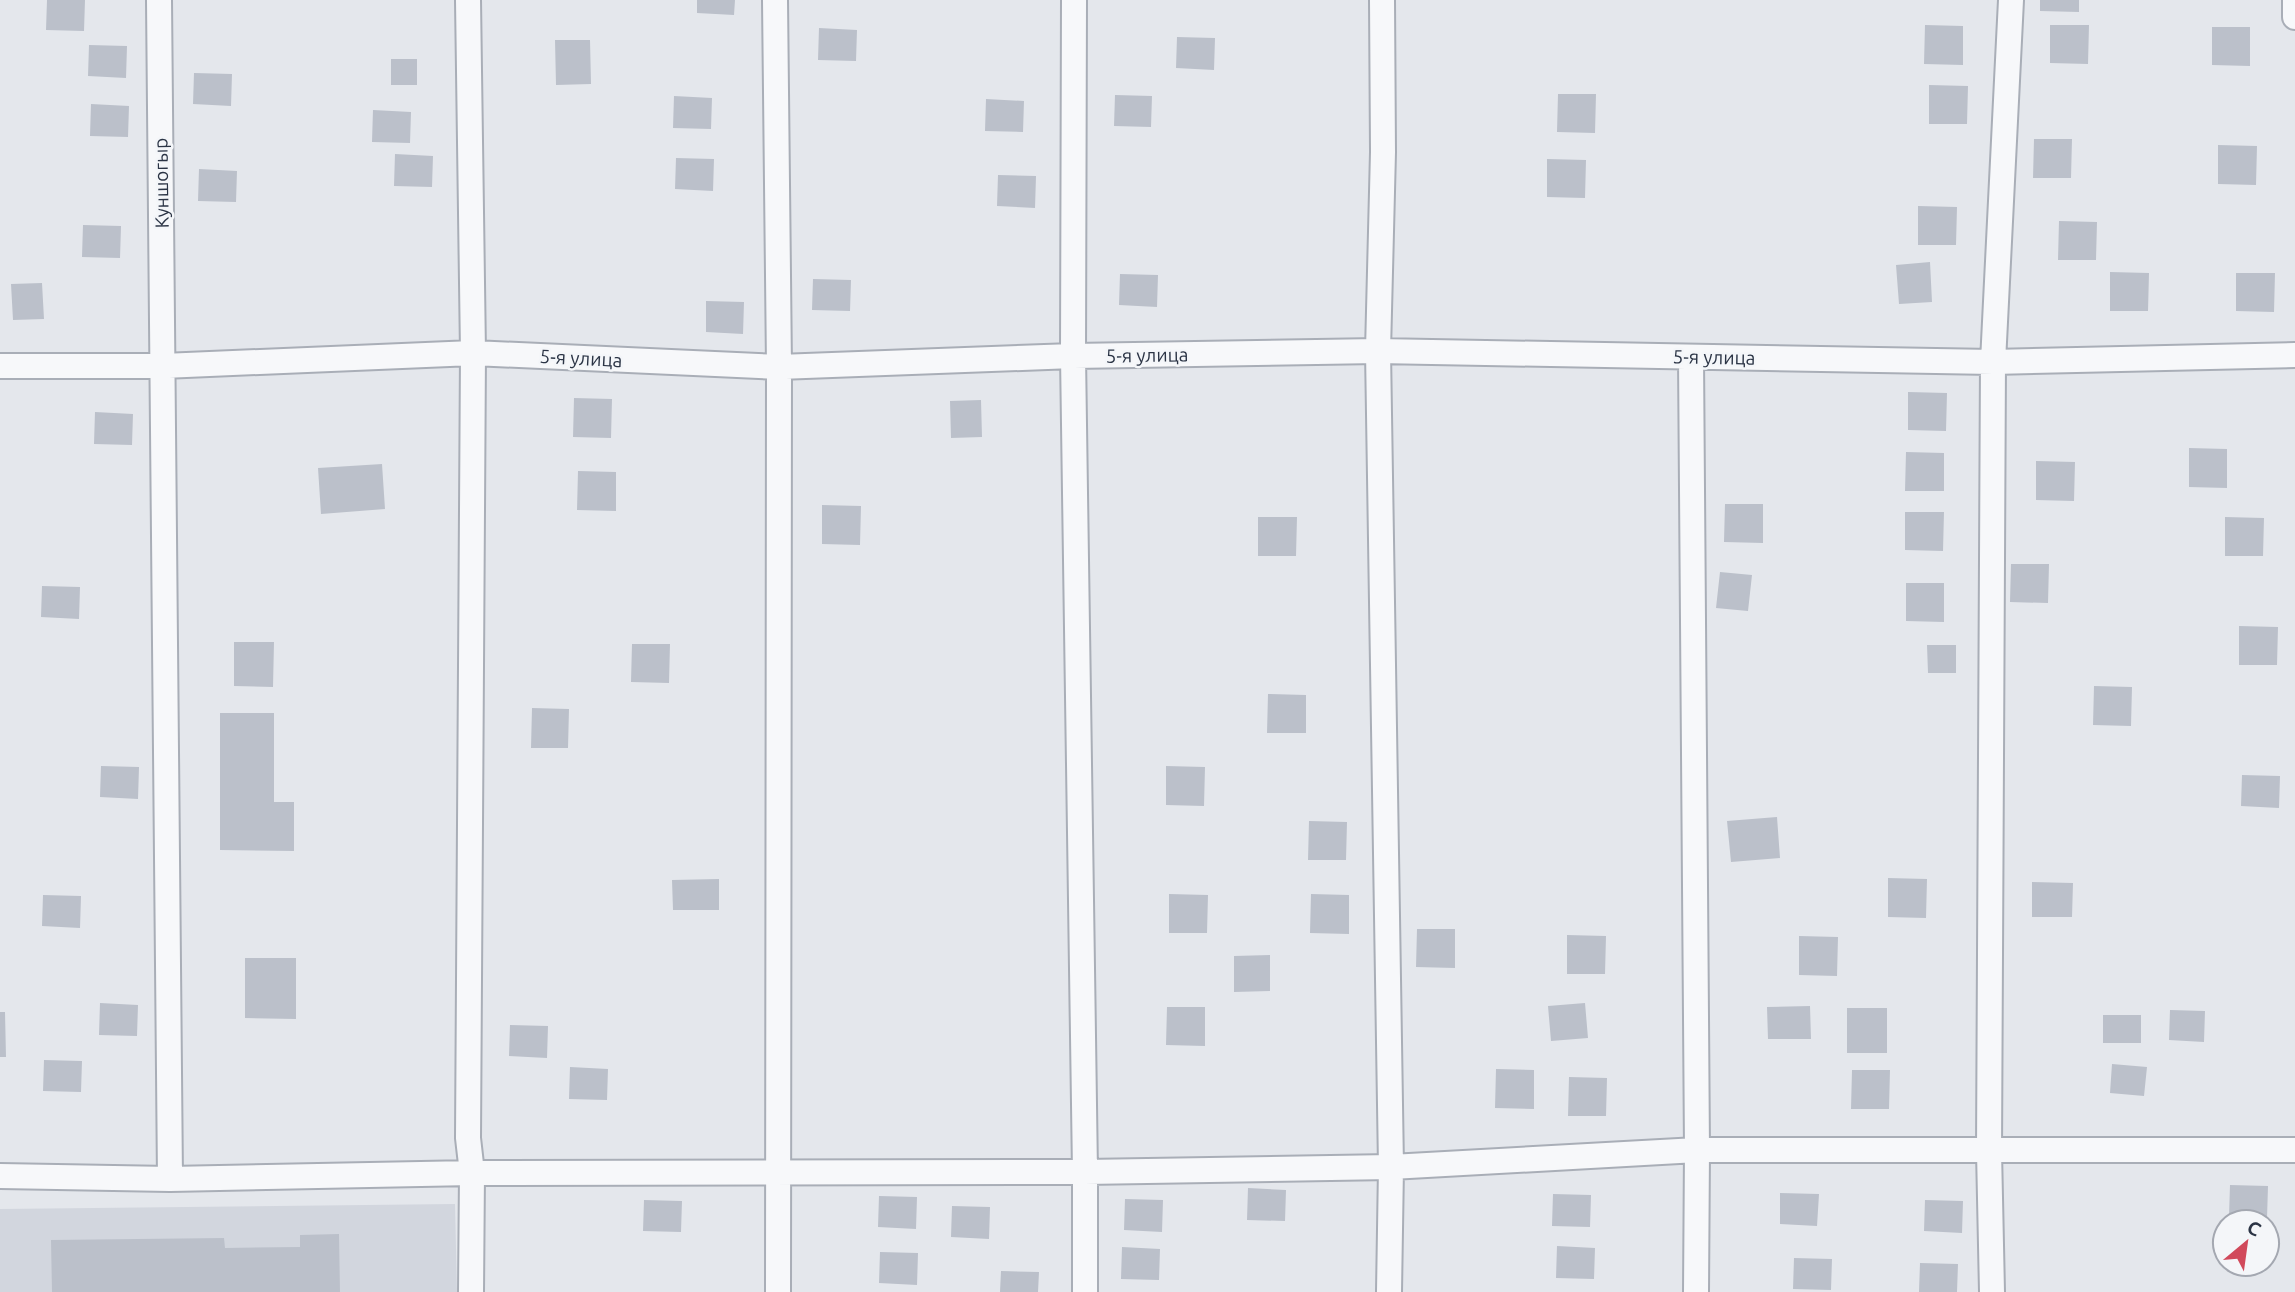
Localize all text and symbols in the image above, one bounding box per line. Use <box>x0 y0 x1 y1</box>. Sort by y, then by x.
street label: Куншогыр <box>149 138 173 228</box>
street label: 5-я улица <box>1105 343 1189 367</box>
street label: 5-я улица <box>539 345 623 371</box>
street label: 5-я улица <box>1672 345 1756 369</box>
north arrow <box>2211 1208 2281 1278</box>
text: С <box>2244 1216 2265 1241</box>

